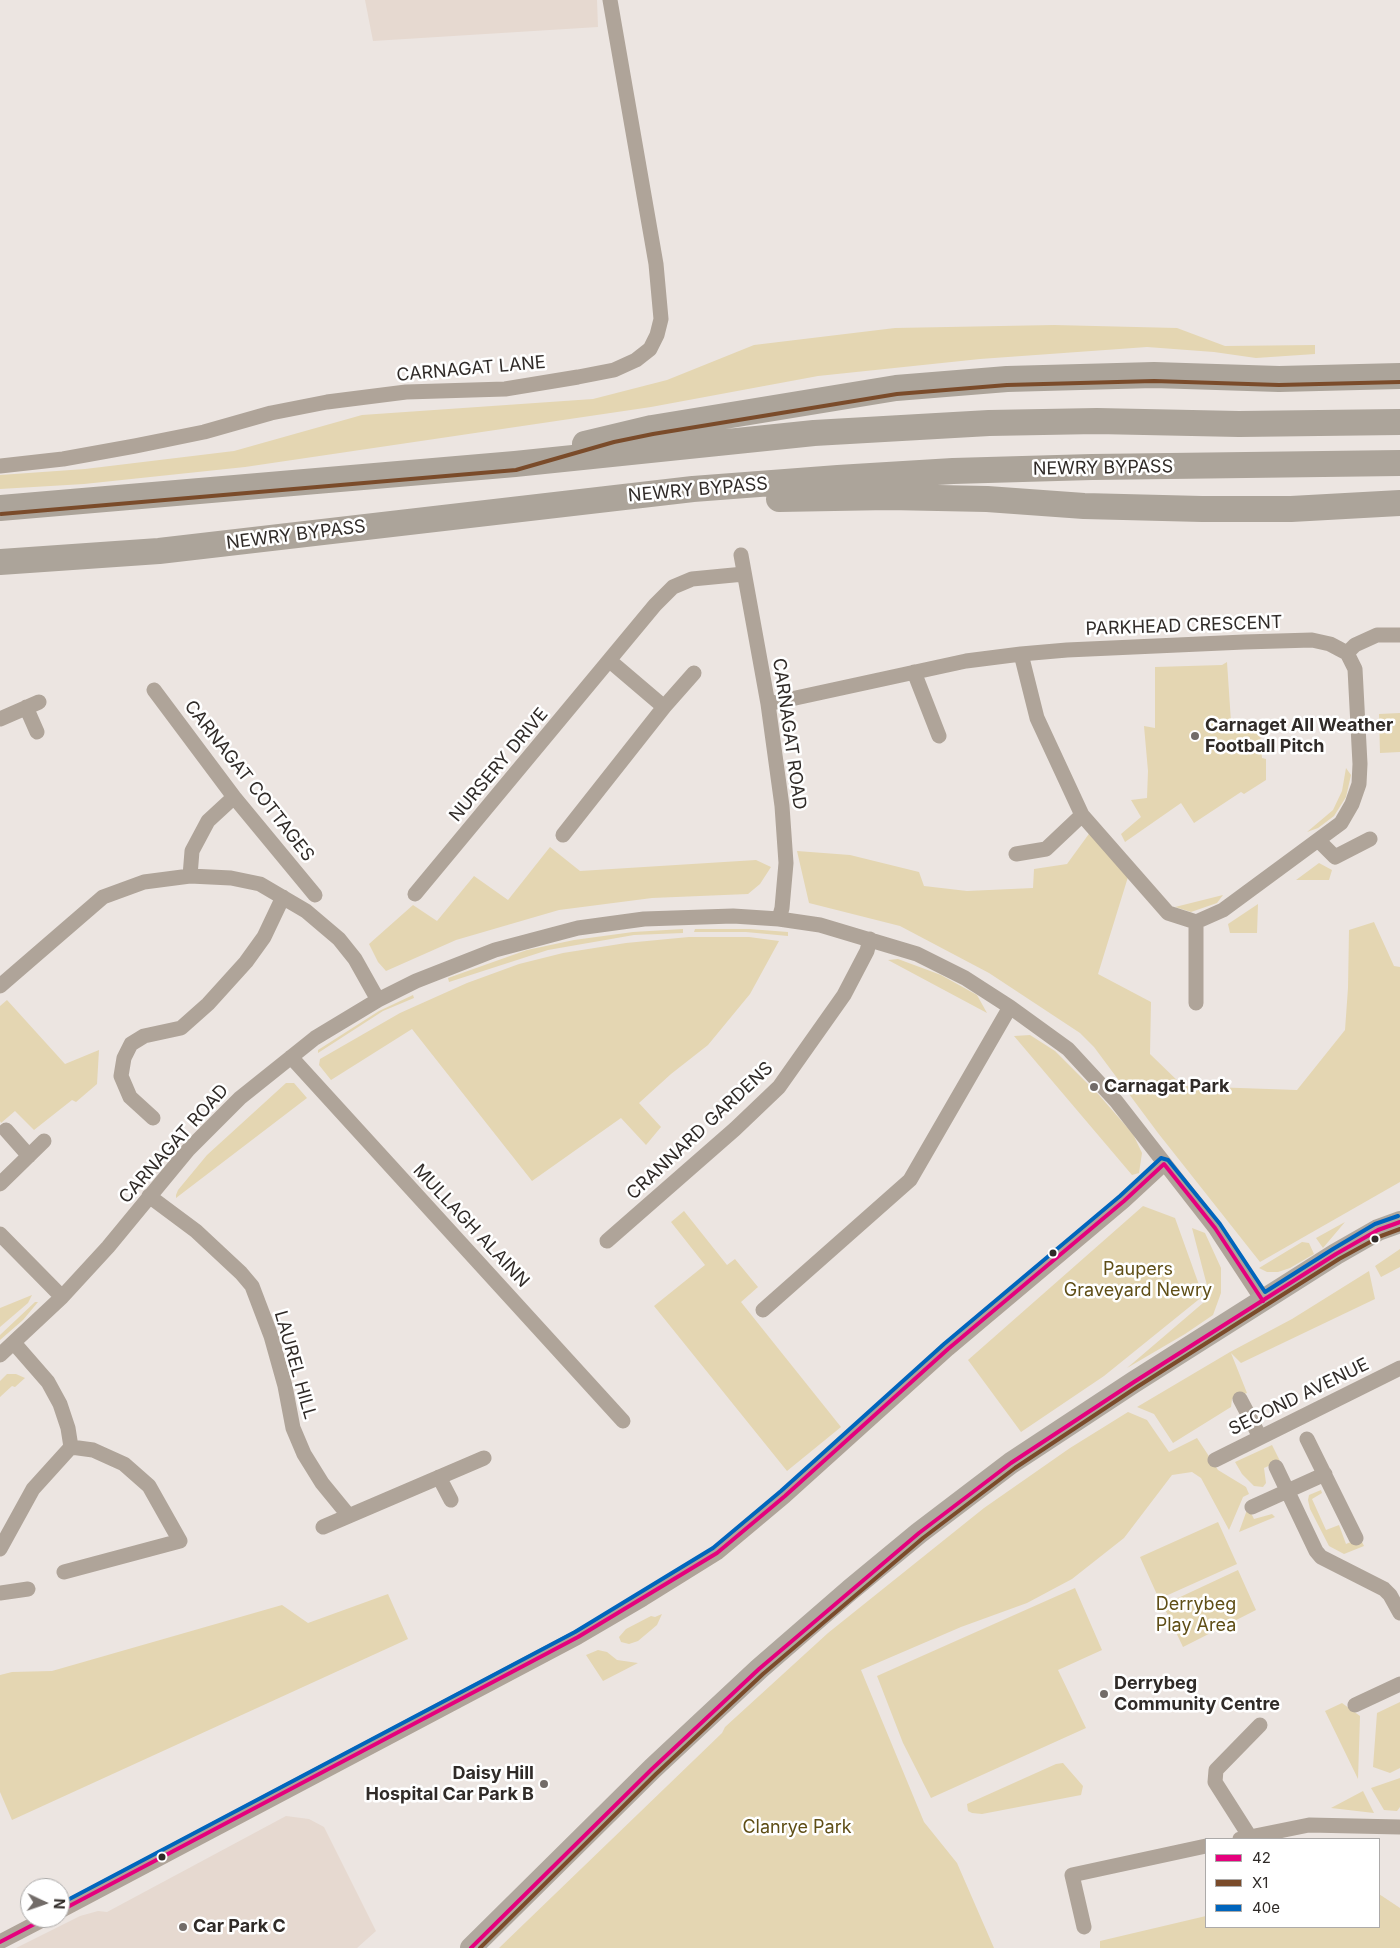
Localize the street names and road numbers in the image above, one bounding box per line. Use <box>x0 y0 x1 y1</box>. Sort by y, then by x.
street label: CARNAGAT LANE <box>395 352 547 386</box>
street label: NEWRY BYPASS <box>1033 456 1173 480</box>
street label: NEWRY BYPASS <box>627 473 769 507</box>
street label: NEWRY BYPASS <box>225 516 367 554</box>
street label: PARKHEAD CRESCENT <box>1085 612 1283 640</box>
street label: CARNAGAT ROAD <box>768 657 810 811</box>
street label: CARNAGAT COTTAGES <box>179 696 319 866</box>
street label: NURSERY DRIVE <box>445 704 553 826</box>
street label: CRANNARD GARDENS <box>622 1058 778 1204</box>
street label: CARNAGAT ROAD <box>115 1080 233 1208</box>
street label: MULLAGH ALAINN <box>408 1160 534 1292</box>
street label: LAUREL HILL <box>269 1308 321 1422</box>
street label: SECOND AVENUE <box>1225 1354 1373 1440</box>

